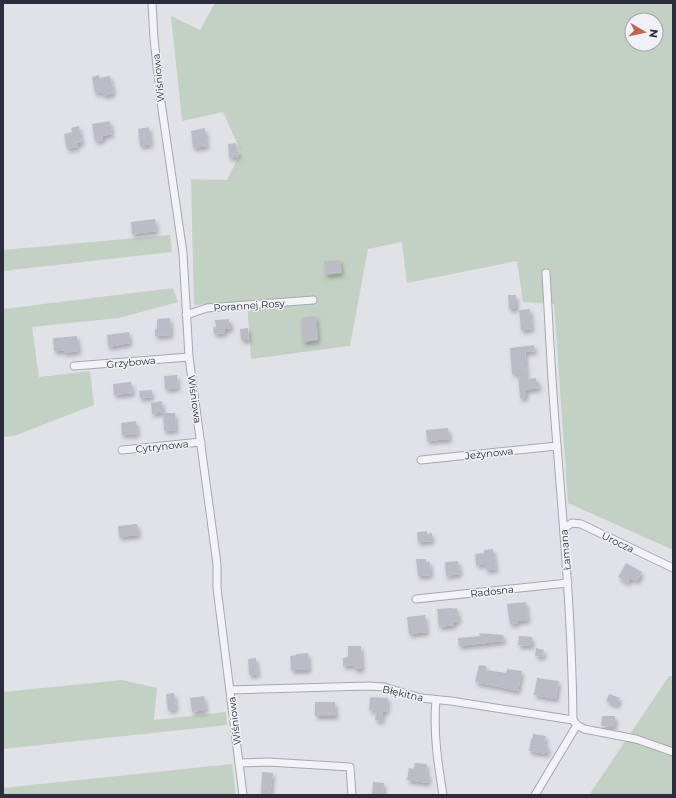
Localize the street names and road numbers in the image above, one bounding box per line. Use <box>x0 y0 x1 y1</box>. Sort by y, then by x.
street label: Wiśniowa <box>149 53 168 103</box>
street label: Porannej Rosy <box>213 296 286 314</box>
street label: Grzybowa <box>106 354 156 371</box>
street label: Wiśniowa <box>185 374 204 424</box>
street label: Cytrynowa <box>135 437 189 456</box>
street label: Jeżynowa <box>463 444 514 463</box>
street label: Łamana <box>557 529 574 571</box>
street label: Urocza <box>599 529 636 556</box>
street label: Radosna <box>470 583 514 600</box>
street label: Błękitna <box>381 682 425 705</box>
street label: Wiśniowa <box>225 696 244 746</box>

